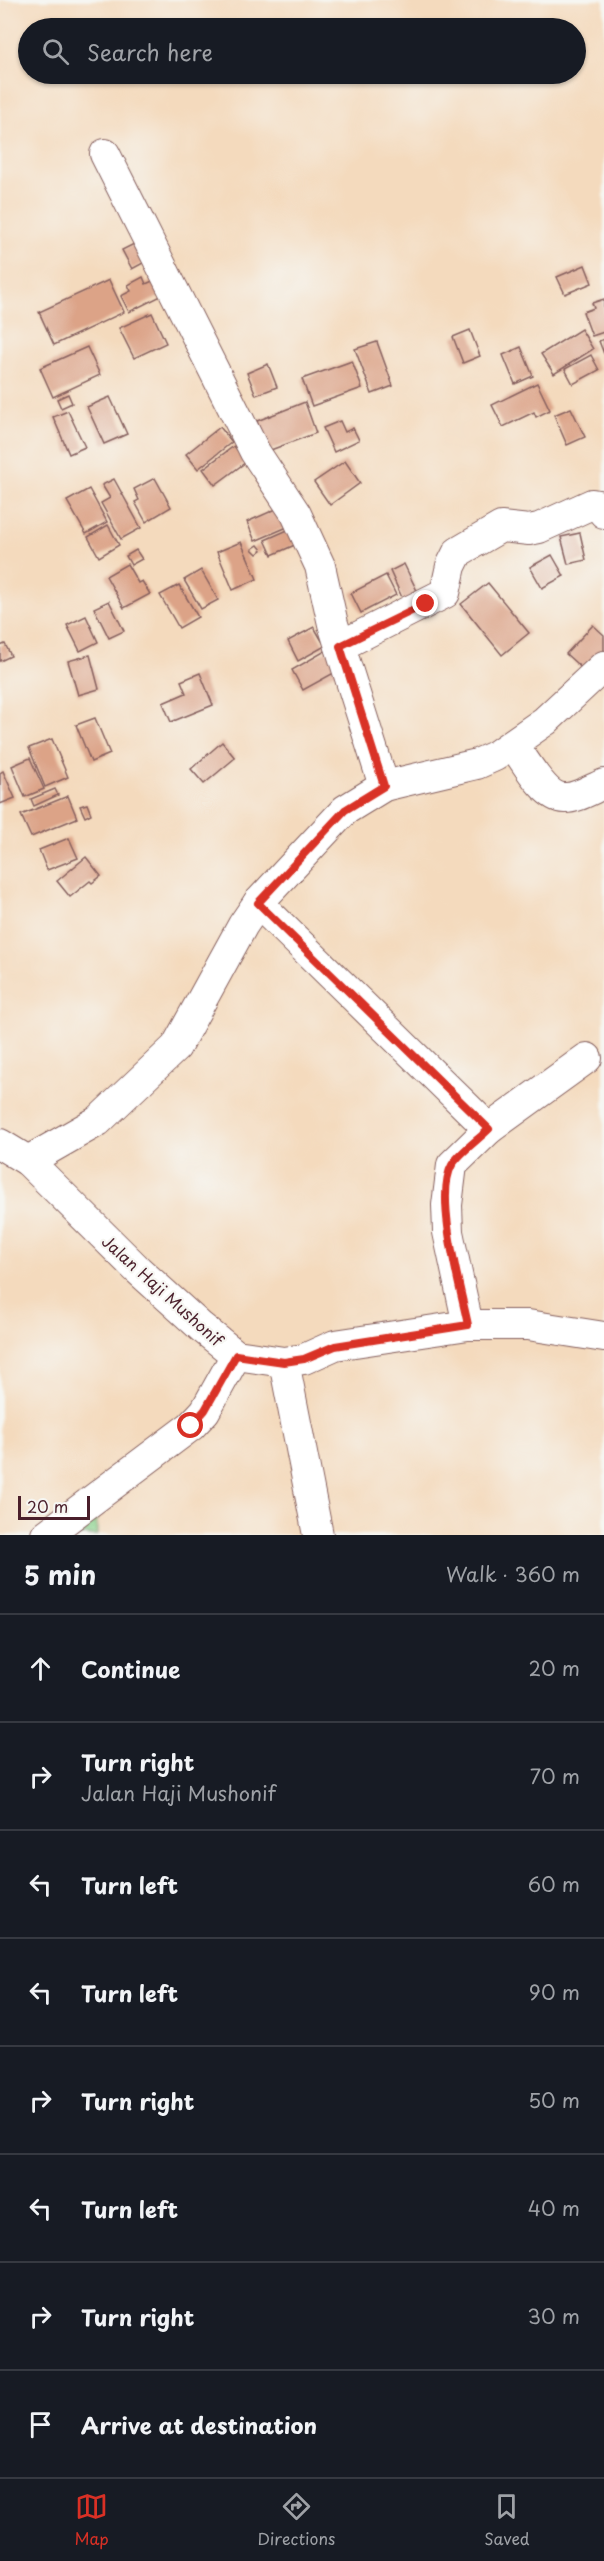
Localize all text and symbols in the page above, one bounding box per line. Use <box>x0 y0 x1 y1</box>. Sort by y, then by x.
search box <box>18 18 586 84</box>
icon: search <box>39 35 72 68</box>
text: Search here <box>87 35 213 68</box>
route end <box>412 590 438 616</box>
street label: Jalan Haji Mushonif <box>97 1229 230 1352</box>
route start <box>177 1412 203 1438</box>
scale bar <box>18 1493 90 1520</box>
text: 20 m <box>27 1494 68 1518</box>
text: 5 min <box>24 1555 96 1594</box>
text: Walk · 360 m <box>446 1559 580 1589</box>
icon: ahead <box>24 1652 57 1685</box>
text: Continue <box>81 1652 180 1685</box>
text: 20 m <box>528 1653 580 1683</box>
text: Turn right <box>81 1745 194 1778</box>
icon: right <box>24 1760 57 1793</box>
text: 70 m <box>530 1761 580 1791</box>
text: Jalan Haji Mushonif <box>81 1778 276 1808</box>
icon: left <box>24 1868 57 1901</box>
text: Turn left <box>81 1868 178 1901</box>
text: 60 m <box>528 1869 580 1899</box>
icon: left <box>24 1976 57 2009</box>
text: Turn left <box>81 1976 178 2009</box>
text: 90 m <box>529 1977 580 2007</box>
icon: right <box>24 2084 57 2117</box>
text: Turn right <box>81 2084 194 2117</box>
text: 50 m <box>528 2085 580 2115</box>
icon: left <box>24 2192 57 2225</box>
text: Turn left <box>81 2192 178 2225</box>
text: 40 m <box>528 2193 580 2223</box>
icon: right <box>24 2300 57 2333</box>
text: Turn right <box>81 2300 194 2333</box>
text: 30 m <box>527 2301 580 2331</box>
icon: arrive <box>24 2408 57 2441</box>
text: Arrive at destination <box>81 2408 317 2441</box>
tab: Map <box>74 2490 109 2550</box>
tab: Directions <box>257 2490 335 2550</box>
tab: Saved <box>484 2490 530 2550</box>

